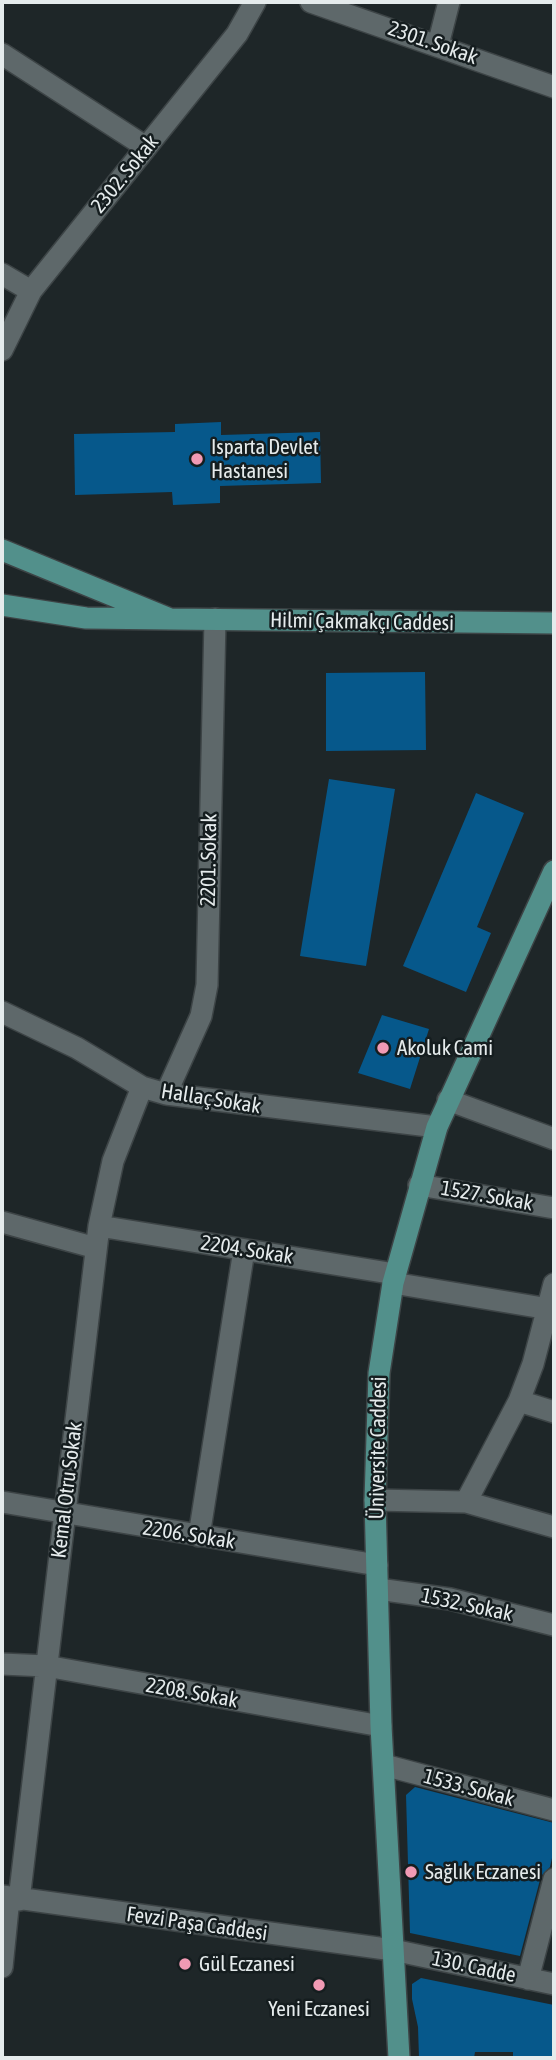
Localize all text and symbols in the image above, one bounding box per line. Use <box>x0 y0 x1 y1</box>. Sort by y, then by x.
street label: 2301. Sokak <box>385 16 481 70</box>
street label: 2302. Sokak <box>86 130 164 218</box>
place label: Isparta Devlet Hastanesi <box>211 434 319 484</box>
marker: Isparta Devlet Hastanesi <box>189 451 205 467</box>
street label: Hilmi Çakmakçı Caddesi <box>270 608 454 636</box>
street label: 2201. Sokak <box>196 813 222 907</box>
place label: Akoluk Cami <box>397 1035 493 1061</box>
marker: Akoluk Cami <box>375 1040 391 1056</box>
street label: Hallaç Sokak <box>159 1079 263 1119</box>
street label: 1527. Sokak <box>439 1176 535 1216</box>
street label: 2204. Sokak <box>199 1230 295 1270</box>
street label: Üniversite Caddesi <box>364 1376 392 1520</box>
street label: Kemal Otru Sokak <box>46 1420 88 1560</box>
street label: 2206. Sokak <box>141 1515 237 1555</box>
street label: 1532. Sokak <box>419 1583 515 1627</box>
street label: 2208. Sokak <box>144 1673 240 1713</box>
street label: 1533. Sokak <box>421 1764 517 1812</box>
place label: Sağlık Eczanesi <box>425 1859 541 1885</box>
marker: Sağlık Eczanesi <box>403 1864 419 1880</box>
street label: Fevzi Paşa Caddesi <box>125 1902 269 1946</box>
street label: 130. Cadde <box>430 1946 518 1988</box>
place label: Gül Eczanesi <box>199 1951 295 1977</box>
marker: Gül Eczanesi <box>177 1956 193 1972</box>
marker: Yeni Eczanesi <box>311 1977 327 1993</box>
place label: Yeni Eczanesi <box>268 1996 370 2022</box>

